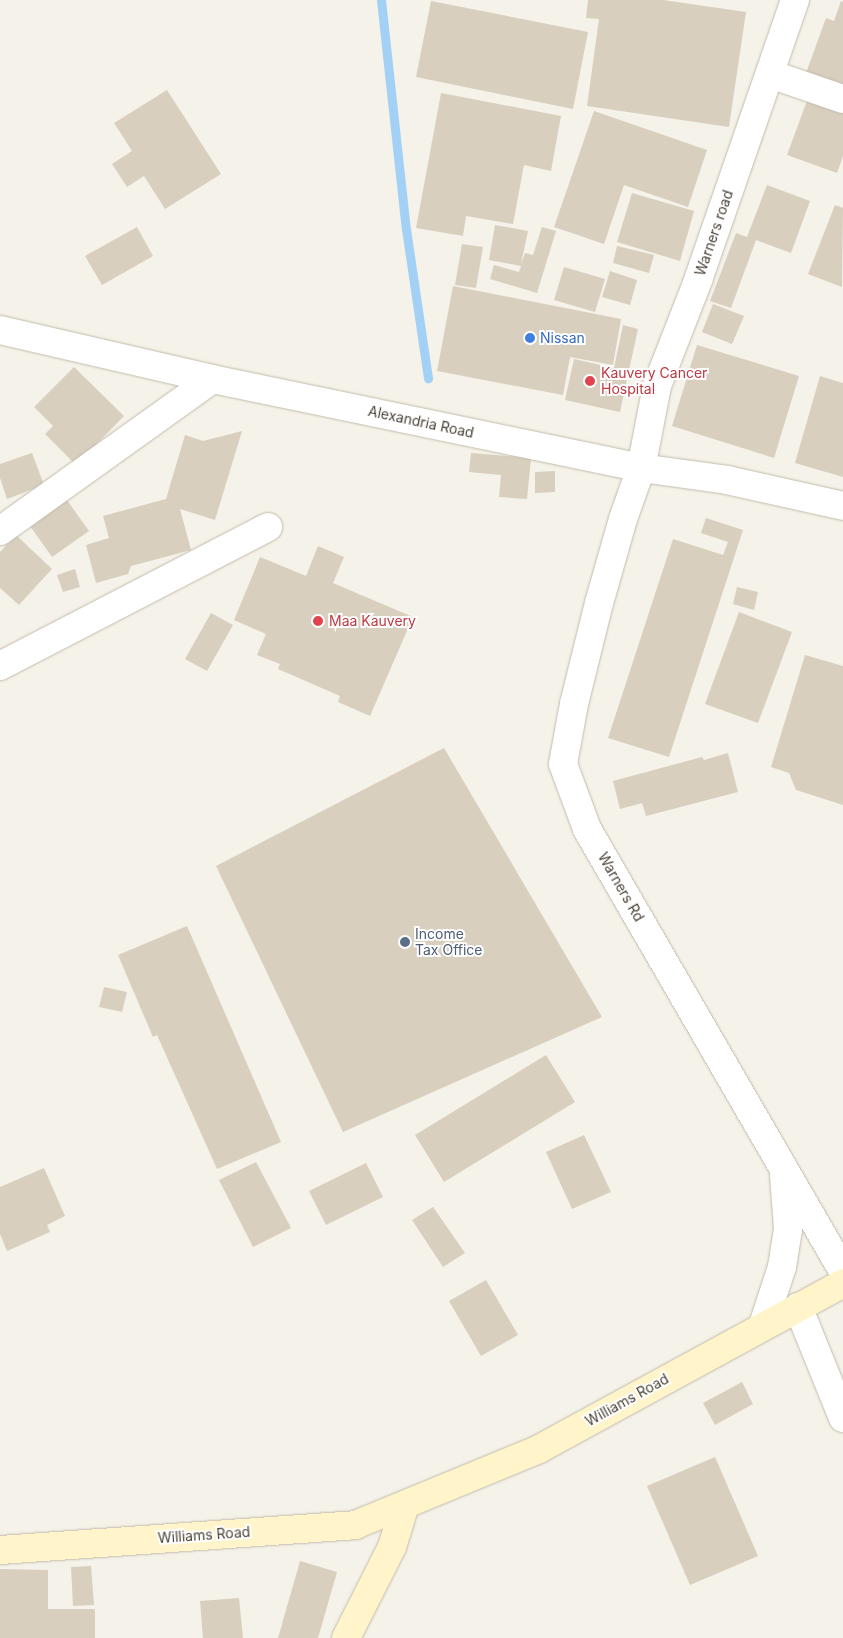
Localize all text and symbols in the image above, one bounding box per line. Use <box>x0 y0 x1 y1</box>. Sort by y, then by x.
street label: Warners road <box>691 188 737 278</box>
place label: Nissan <box>540 330 585 346</box>
marker: Nissan <box>524 332 536 344</box>
place label: Kauvery Cancer Hospital <box>601 365 707 398</box>
marker: Kauvery Cancer Hospital <box>583 374 597 388</box>
street label: Alexandria Road <box>367 403 475 441</box>
place label: Maa Kauvery <box>329 613 416 629</box>
marker: Maa Kauvery <box>311 614 325 628</box>
street label: Warners Rd <box>595 850 647 924</box>
place label: Income Tax Office <box>415 926 483 959</box>
marker: Income Tax Office <box>399 936 411 948</box>
street label: Williams Road <box>582 1370 672 1430</box>
street label: Williams Road <box>157 1523 251 1547</box>

